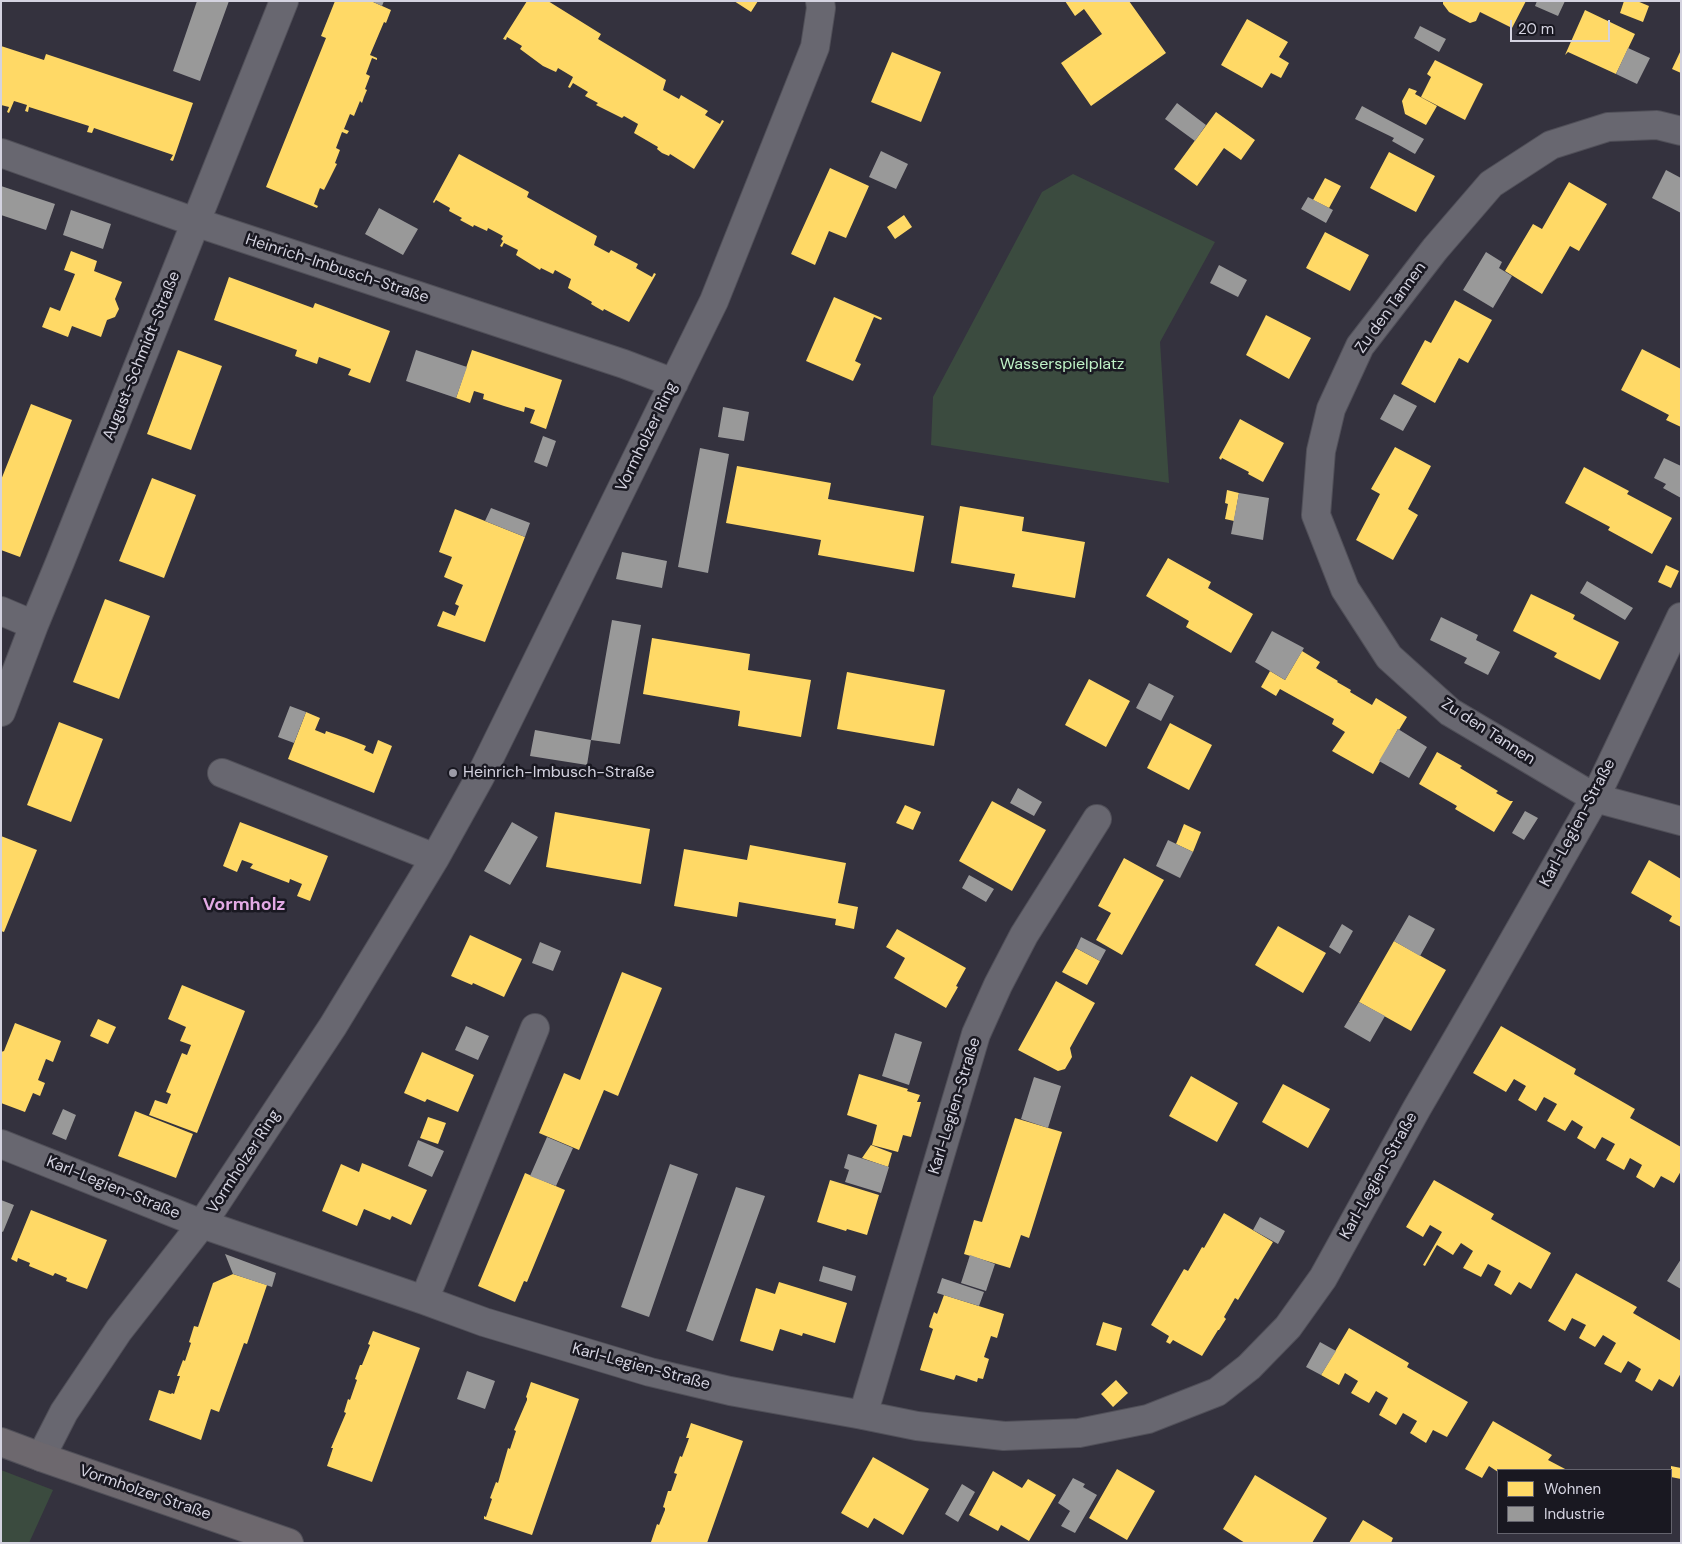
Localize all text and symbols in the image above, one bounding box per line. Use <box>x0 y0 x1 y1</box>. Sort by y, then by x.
scale bar <box>1512 10 1612 42</box>
text: 20 m <box>1518 19 1554 39</box>
street label: Heinrich-Imbusch-Straße <box>243 230 431 308</box>
street label: Zu den Tannen <box>1352 259 1430 357</box>
street label: August-Schmidt-Straße <box>99 269 185 443</box>
park label: Wasserspielplatz <box>1000 355 1124 375</box>
street label: Vormholzer Ring <box>612 379 682 495</box>
street label: Zu den Tannen <box>1438 695 1538 769</box>
street label: Karl-Legien-Straße <box>1536 756 1620 890</box>
place label: Heinrich-Imbusch-Straße <box>463 763 655 783</box>
marker: Heinrich-Imbusch-Straße <box>447 767 459 779</box>
district label: Vormholz <box>203 894 285 916</box>
street label: Karl-Legien-Straße <box>925 1035 985 1177</box>
street label: Vormholzer Ring <box>203 1107 285 1217</box>
street label: Karl-Legien-Straße <box>1336 1109 1422 1243</box>
street label: Karl-Legien-Straße <box>43 1152 183 1224</box>
street label: Karl-Legien-Straße <box>570 1339 712 1395</box>
street label: Vormholzer Straße <box>77 1461 213 1525</box>
legend <box>1497 1469 1672 1534</box>
text: Wohnen <box>1544 1479 1601 1499</box>
text: Industrie <box>1544 1504 1605 1524</box>

